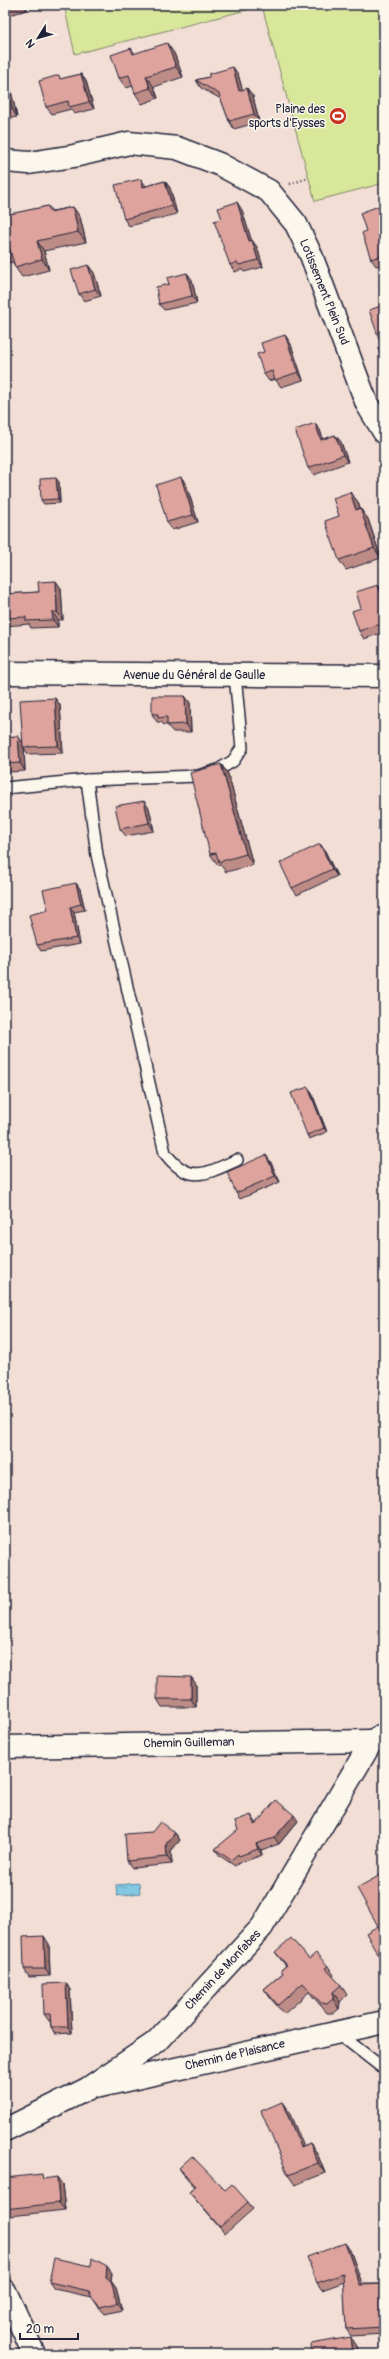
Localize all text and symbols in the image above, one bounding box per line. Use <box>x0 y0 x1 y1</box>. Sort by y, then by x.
north arrow <box>18 18 58 58</box>
text: N <box>23 36 38 51</box>
place label: Plaine des sports d'Eysses <box>249 102 326 131</box>
sports icon: Plaine des sports d'Eysses <box>328 106 348 126</box>
street label: Lotissement Plein Sud <box>296 237 352 347</box>
street label: Avenue du Général de Gaulle <box>123 668 265 683</box>
street label: Chemin Guilleman <box>143 1735 235 1751</box>
street label: Chemin de Monfabes <box>182 1926 264 2013</box>
street label: Chemin de Plaisance <box>184 2036 286 2074</box>
scale bar <box>20 2315 78 2341</box>
text: 20 m <box>26 2322 55 2337</box>

